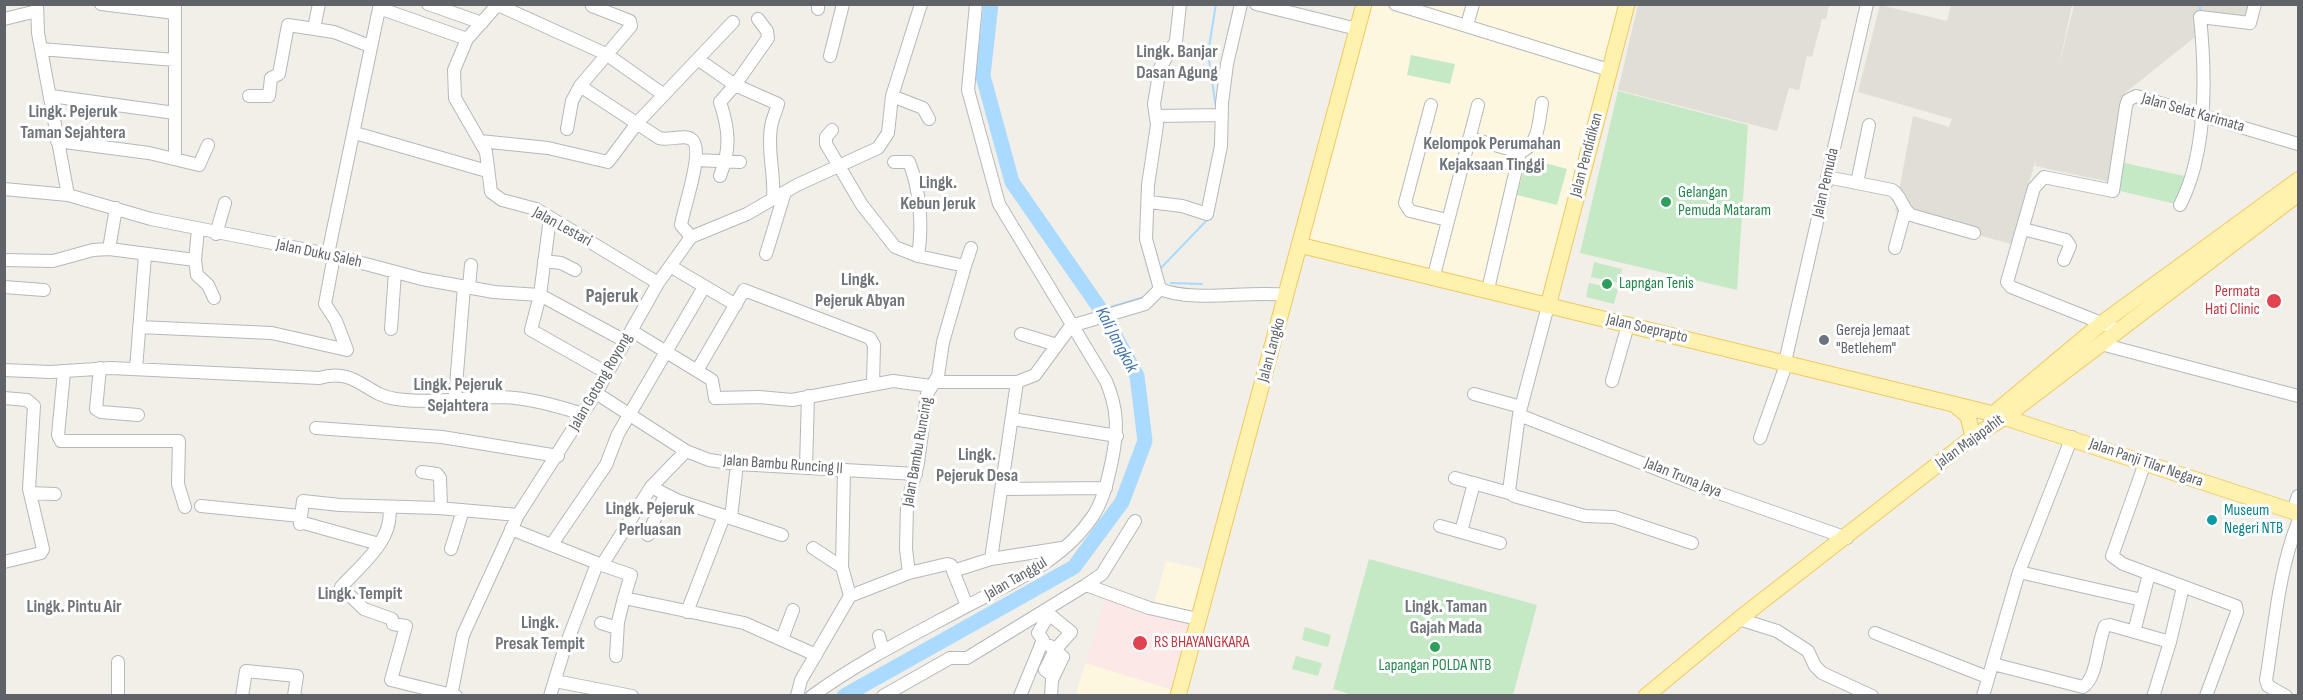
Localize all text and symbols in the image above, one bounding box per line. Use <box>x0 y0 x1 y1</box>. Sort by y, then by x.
district label: Lingk. Banjar Dasan Agung <box>1136 41 1218 84</box>
street label: Jalan Selat Karimata <box>2139 89 2247 137</box>
district label: Lingk. Pejeruk Taman Sejahtera <box>20 101 126 144</box>
street label: Jalan Pendidikan <box>1567 111 1607 199</box>
district label: Kelompok Perumahan Kejaksaan Tinggi <box>1423 133 1561 176</box>
street label: Jalan Pemuda <box>1809 146 1843 220</box>
district label: Lingk. Kebun Jeruk <box>900 172 976 214</box>
place label: Gelangan Pemuda Mataram <box>1678 183 1771 221</box>
marker: Gelangan Pemuda Mataram <box>1659 195 1673 209</box>
street label: Jalan Lestari <box>529 203 595 251</box>
street label: Jalan Duku Saleh <box>274 236 364 272</box>
district label: Lingk. Pejeruk Abyan <box>815 269 905 312</box>
place label: Lapngan Tenis <box>1619 274 1694 294</box>
marker: Lapngan Tenis <box>1600 277 1614 291</box>
place label: Permata Hati Clinic <box>2205 282 2260 320</box>
district label: Pajeruk <box>586 285 638 309</box>
marker: Permata Hati Clinic <box>2265 292 2283 310</box>
water label: Kali Jangkok <box>1090 304 1142 376</box>
street label: Jalan Soeprapto <box>1604 310 1690 348</box>
street label: Jalan Langko <box>1254 316 1290 384</box>
place label: Gereja Jemaat "Betlehem" <box>1836 321 1910 359</box>
street label: Jalan Gotong Royong <box>565 330 637 434</box>
marker: Gereja Jemaat "Betlehem" <box>1817 333 1831 347</box>
district label: Lingk. Pejeruk Sejahtera <box>413 374 503 416</box>
street label: Jalan Bambu Runcing <box>899 396 937 508</box>
street label: Jalan Majapahit <box>1932 411 2008 473</box>
street label: Jalan Panji Tilar Negara <box>2087 435 2205 491</box>
district label: Lingk. Pejeruk Desa <box>936 444 1018 486</box>
street label: Jalan Bambu Runcing II <box>722 451 844 479</box>
street label: Jalan Truna Jaya <box>1642 454 1724 502</box>
district label: Lingk. Pejeruk Perluasan <box>605 498 695 540</box>
place label: Museum Negeri NTB <box>2224 501 2283 539</box>
marker: Museum Negeri NTB <box>2205 513 2219 527</box>
street label: Jalan Tanggul <box>981 553 1051 605</box>
district label: Lingk. Tempit <box>318 583 402 605</box>
district label: Lingk. Pintu Air <box>26 596 122 618</box>
district label: Lingk. Taman Gajah Mada <box>1405 596 1487 638</box>
district label: Lingk. Presak Tempit <box>495 612 585 654</box>
place label: RS BHAYANGKARA <box>1154 633 1249 653</box>
marker: RS BHAYANGKARA <box>1131 634 1149 652</box>
marker: Lapangan POLDA NTB <box>1428 640 1442 654</box>
place label: Lapangan POLDA NTB <box>1379 656 1491 676</box>

